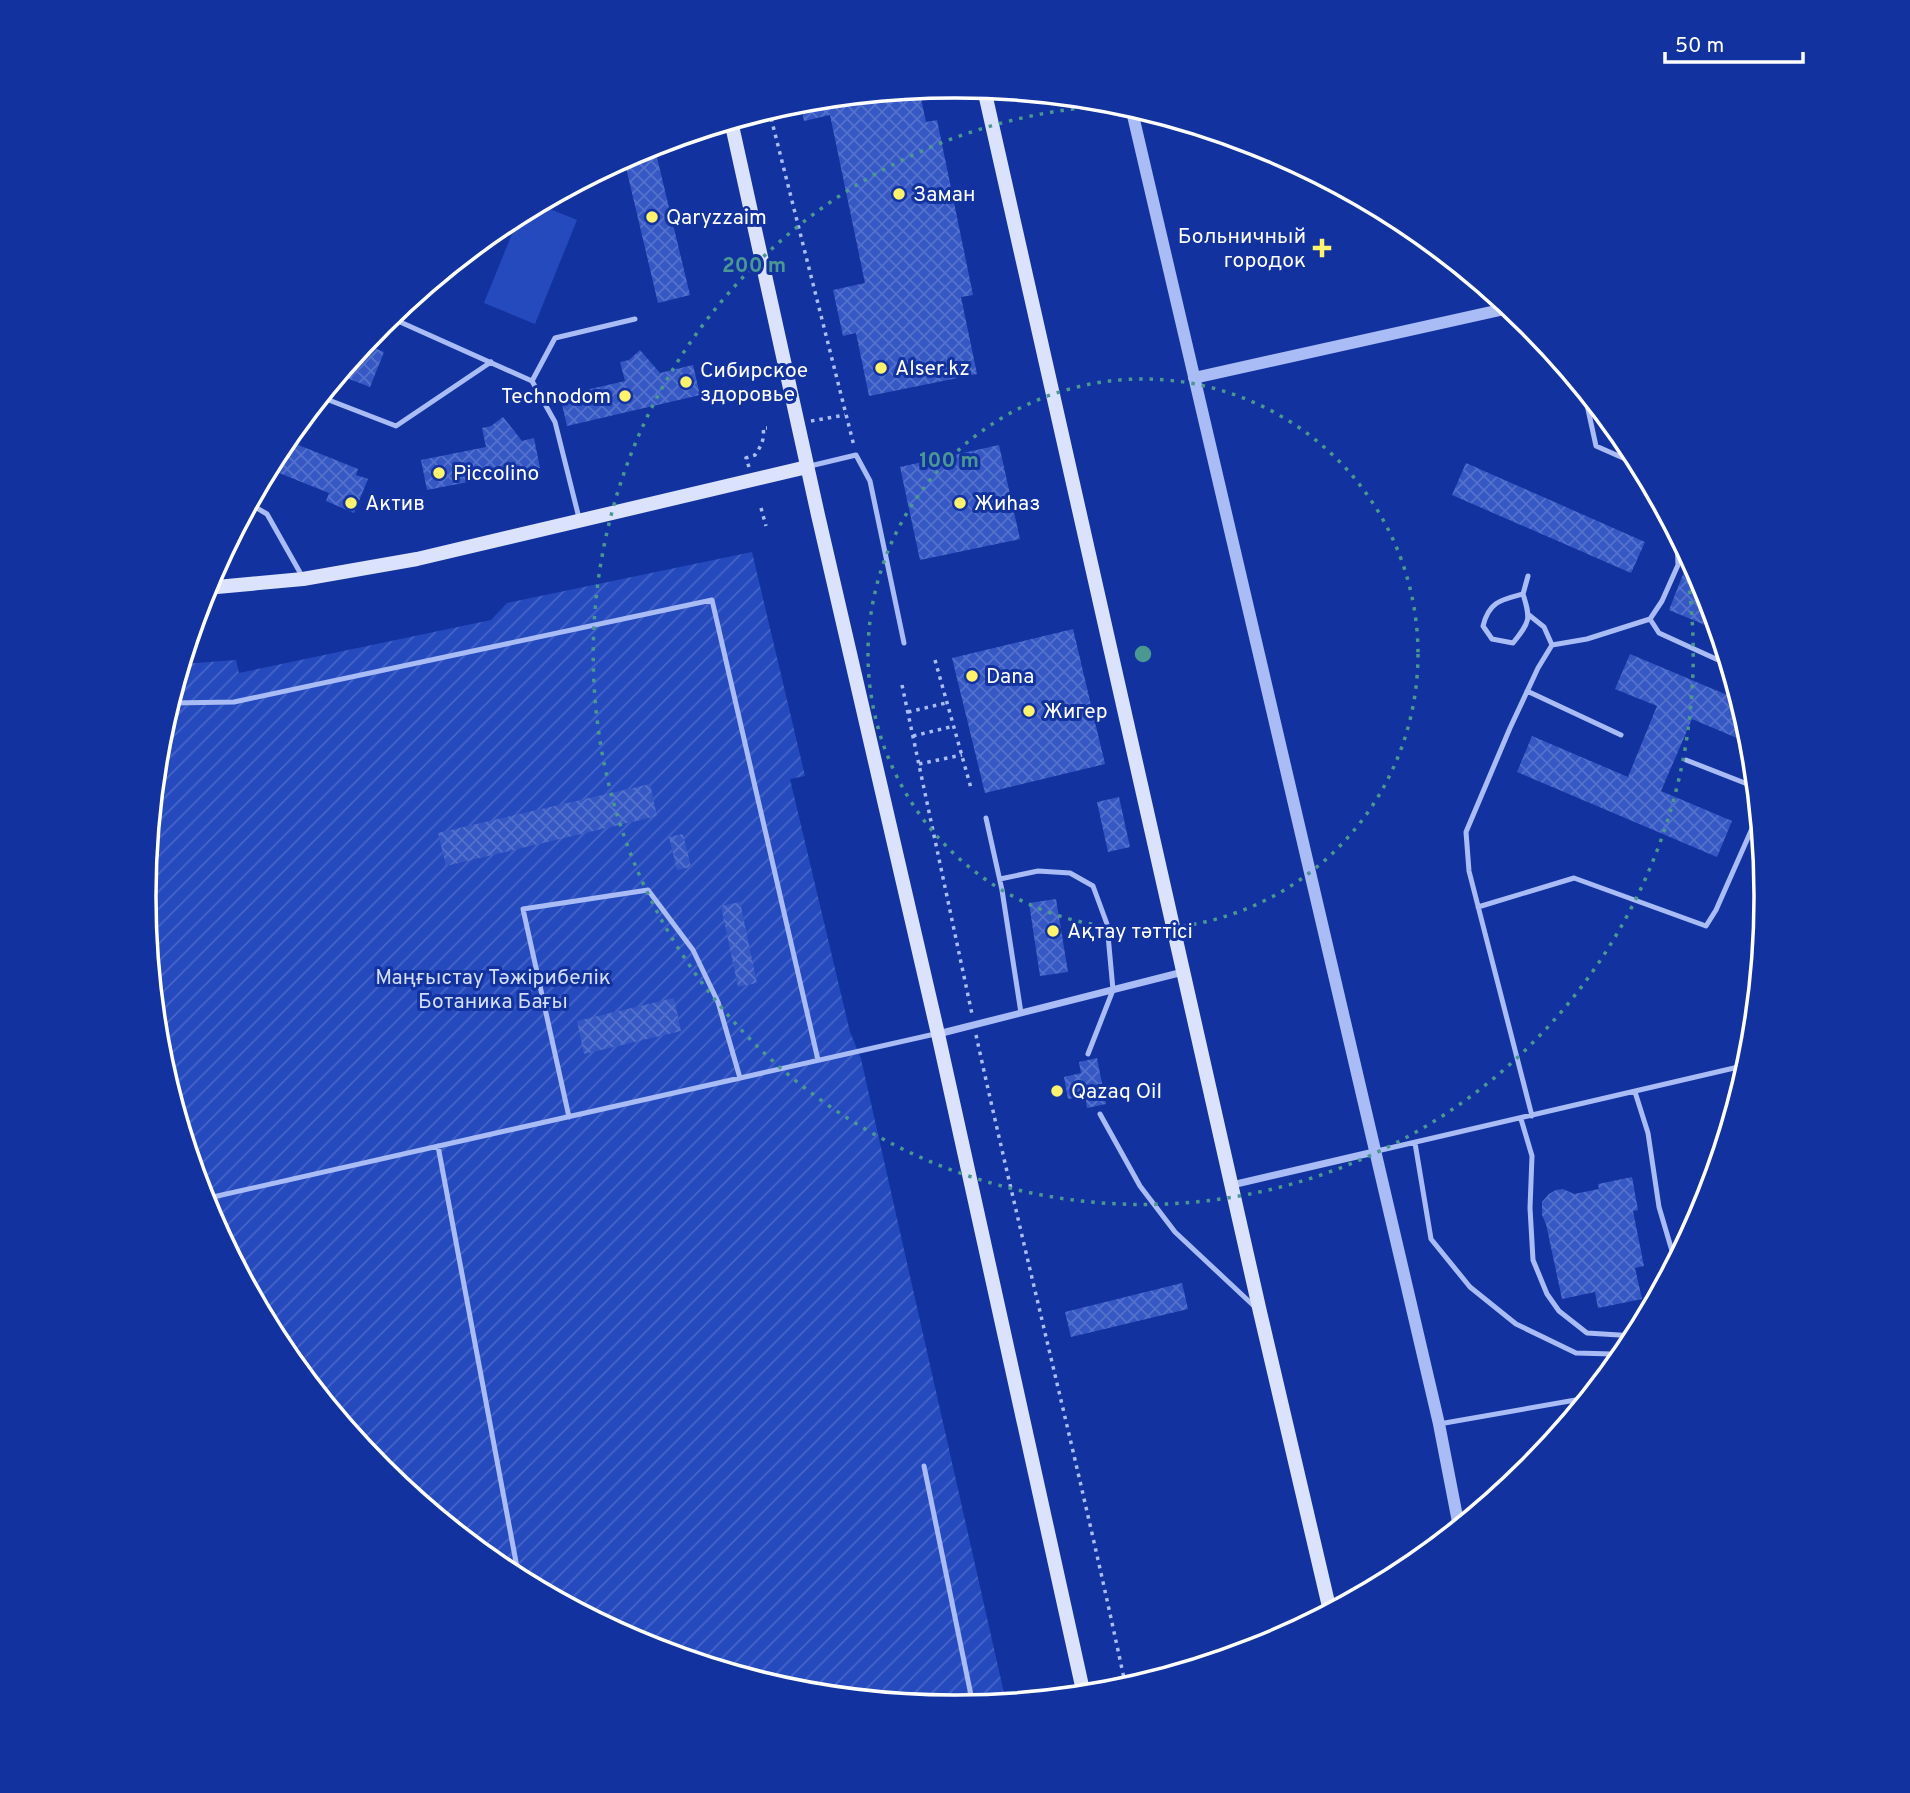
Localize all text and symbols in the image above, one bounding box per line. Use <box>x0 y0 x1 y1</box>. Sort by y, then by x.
scale bar <box>1665 21 1803 65</box>
text: 50 m <box>1675 33 1724 60</box>
place label: Заман <box>913 182 975 209</box>
marker: Заман <box>891 186 907 202</box>
place label: Qaryzzaim <box>666 205 767 232</box>
marker: Qaryzzaim <box>644 209 660 225</box>
place label: Больничный городок <box>1178 224 1306 275</box>
marker: Больничный городок <box>1312 238 1332 258</box>
text: 200 m <box>722 253 786 280</box>
place label: Alser.kz <box>895 356 970 383</box>
place label: Сибирское здоровье <box>700 358 808 409</box>
marker: Alser.kz <box>873 360 889 376</box>
marker: Сибирское здоровье <box>678 374 694 390</box>
place label: Technodom <box>501 384 611 411</box>
marker: Technodom <box>617 388 633 404</box>
text: 100 m <box>919 448 979 475</box>
place label: Piccolino <box>453 461 539 488</box>
marker: Piccolino <box>431 465 447 481</box>
place label: Актив <box>365 491 425 518</box>
place label: Жиhаз <box>974 491 1040 518</box>
marker: Актив <box>343 495 359 511</box>
marker: Жиhаз <box>952 495 968 511</box>
centre of rings <box>1131 642 1155 666</box>
place label: Dana <box>986 664 1034 691</box>
marker: Dana <box>964 668 980 684</box>
place label: Жигер <box>1043 699 1108 726</box>
marker: Жигер <box>1021 703 1037 719</box>
place label: Ақтау тәттісі <box>1067 919 1193 946</box>
marker: Ақтау тәттісі <box>1045 923 1061 939</box>
park label: Маңғыстау Тәжірибелік Ботаника Бағы <box>375 965 611 1016</box>
place label: Qazaq Oil <box>1071 1079 1162 1106</box>
marker: Qazaq Oil <box>1049 1083 1065 1099</box>

